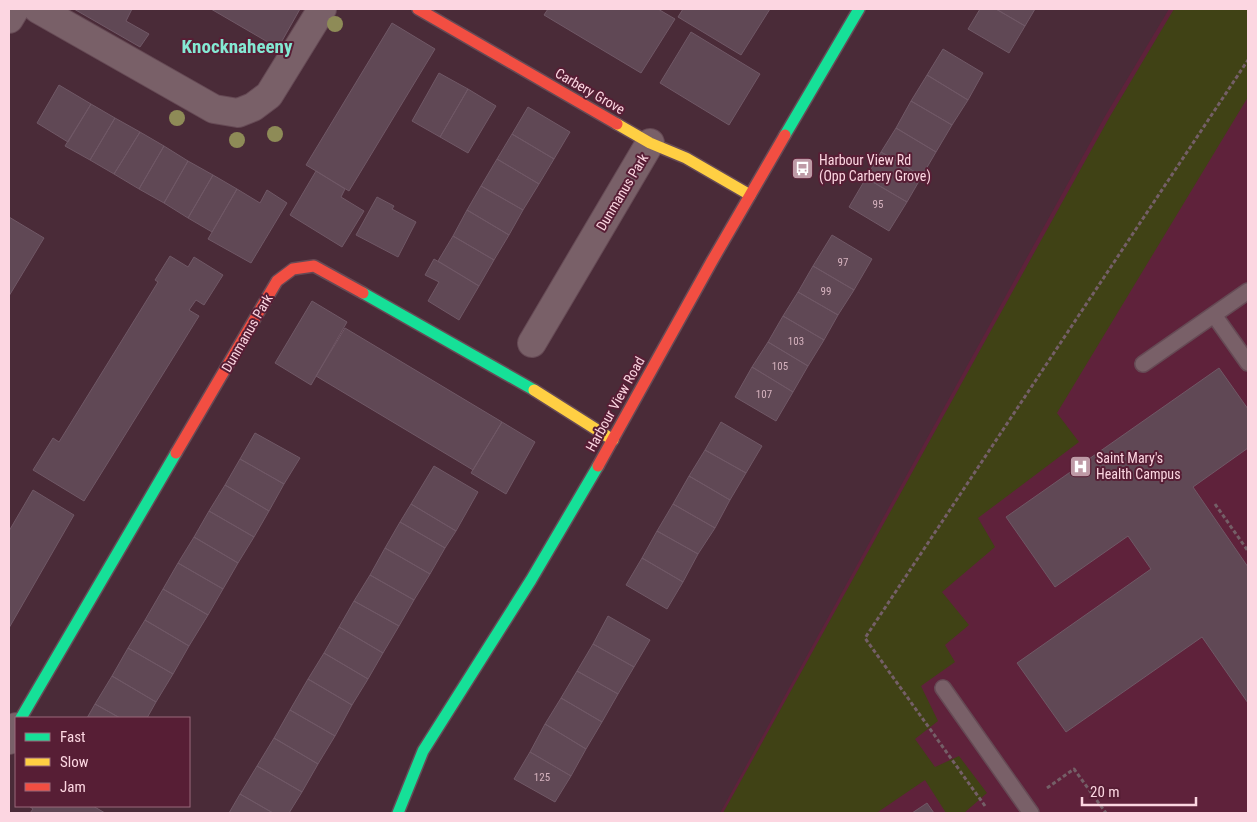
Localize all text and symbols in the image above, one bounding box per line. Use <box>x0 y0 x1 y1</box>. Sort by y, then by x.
district label: Knocknaheeny <box>182 35 293 58</box>
street label: Carbery Grove <box>552 65 628 118</box>
street label: Dunmanus Park <box>593 150 652 233</box>
place label: Harbour View Rd (Opp Carbery Grove) <box>819 152 931 185</box>
bus stop icon: Harbour View Rd (Opp Carbery Grove) <box>791 156 815 180</box>
house number: 95 <box>873 198 883 211</box>
house number: 97 <box>838 256 848 269</box>
house number: 99 <box>821 285 831 298</box>
street label: Dunmanus Park <box>218 291 276 375</box>
house number: 103 <box>788 335 804 348</box>
street label: Harbour View Road <box>582 354 648 454</box>
house number: 105 <box>772 360 788 373</box>
house number: 107 <box>756 388 772 401</box>
place label: Saint Mary's Health Campus <box>1096 450 1181 482</box>
hospital icon: Saint Mary's Health Campus <box>1068 454 1092 478</box>
legend <box>15 717 190 807</box>
text: Fast <box>60 728 85 746</box>
text: Slow <box>60 753 89 771</box>
house number: 125 <box>534 771 550 784</box>
scale bar <box>1082 774 1196 806</box>
text: Jam <box>60 778 86 796</box>
text: 20 m <box>1090 783 1120 801</box>

